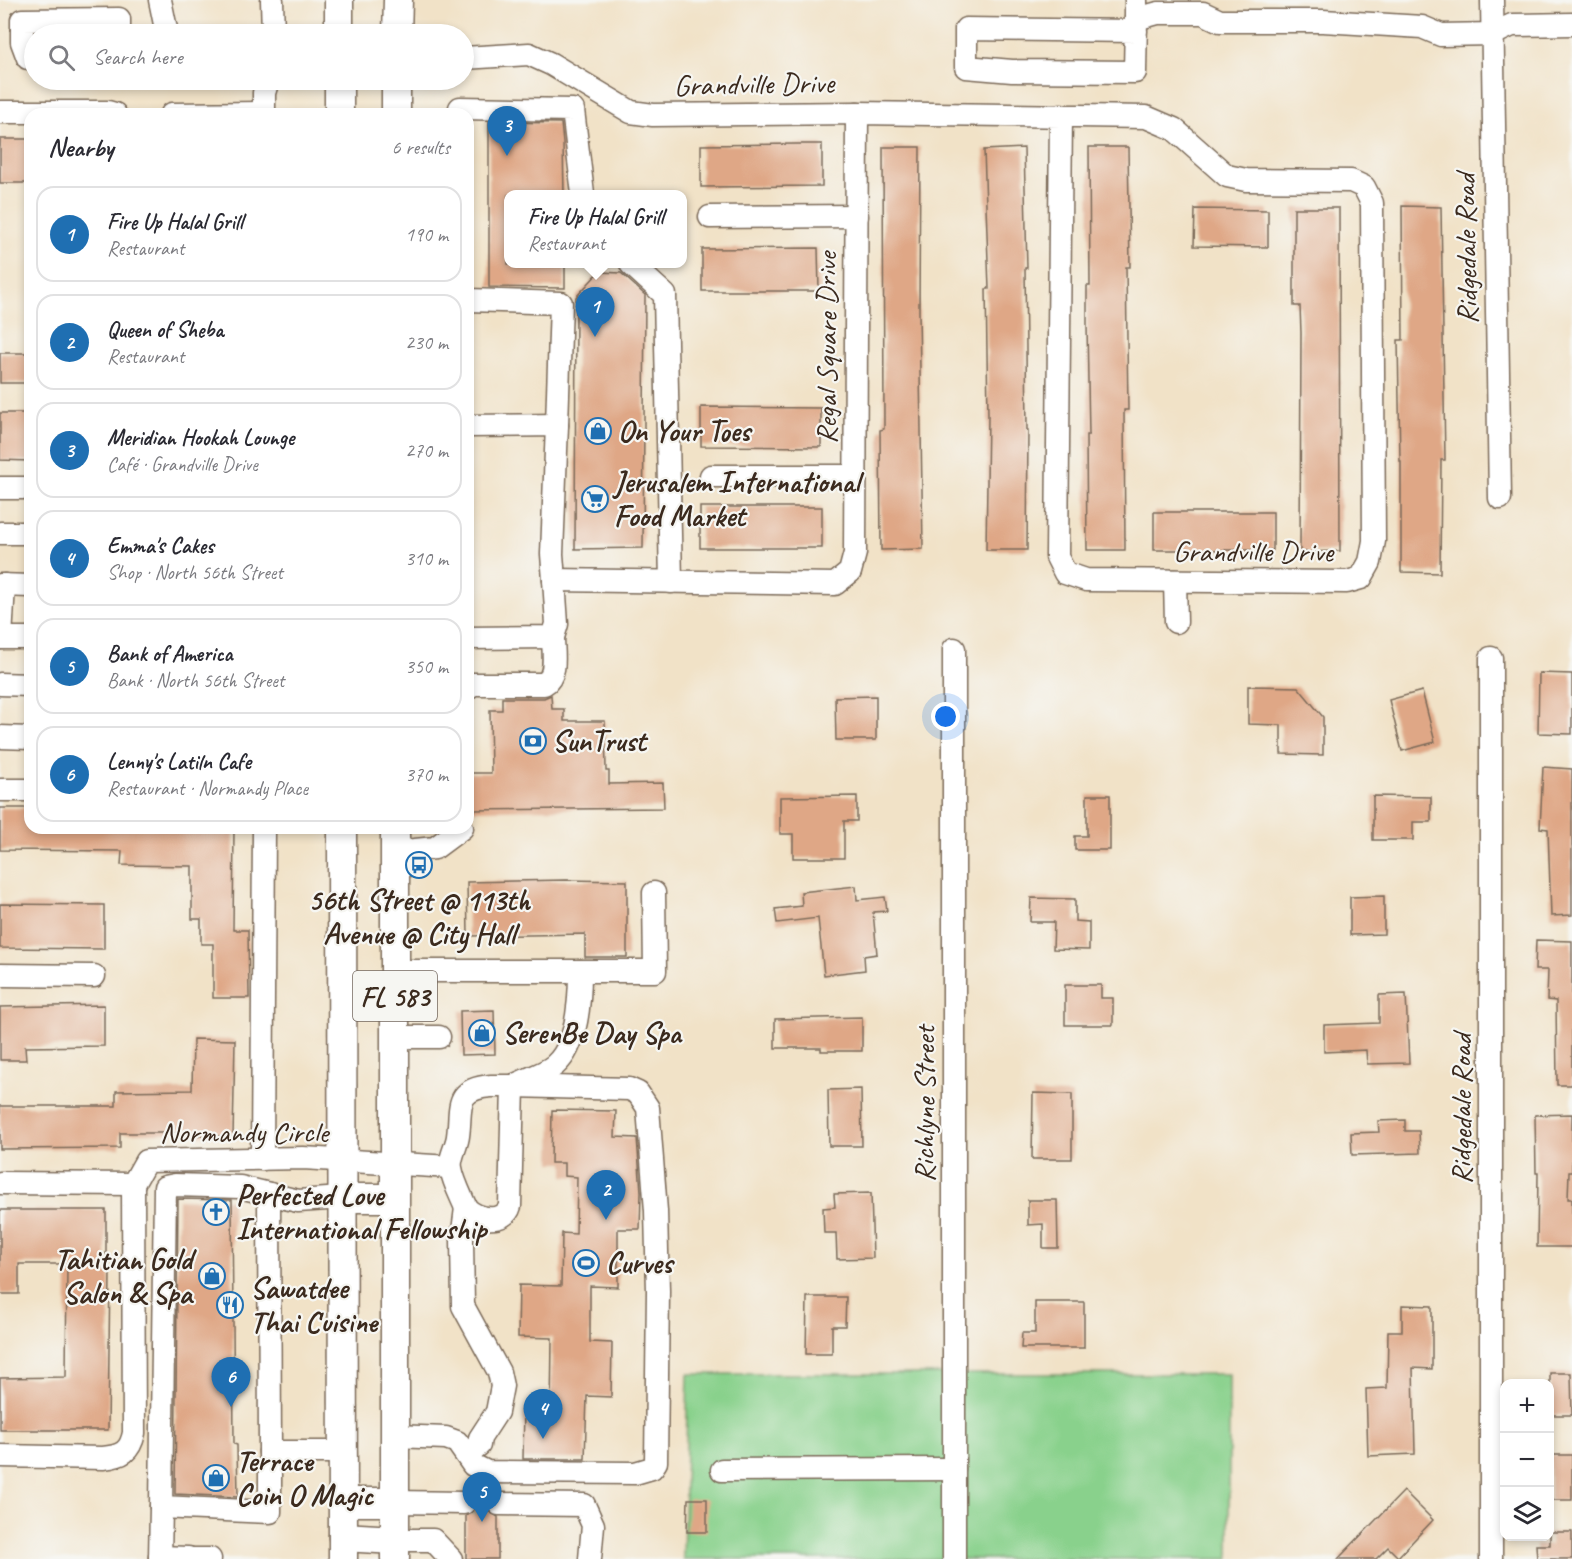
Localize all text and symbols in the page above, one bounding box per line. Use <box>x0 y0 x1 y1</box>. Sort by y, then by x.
search box <box>24 24 474 90</box>
icon: search <box>45 41 78 74</box>
text: Search here <box>93 43 183 71</box>
street label: Grandville Drive <box>674 64 837 104</box>
pin: 3 <box>488 106 526 156</box>
text: Nearby <box>48 131 113 164</box>
text: 6 results <box>391 135 450 160</box>
street label: Ridgedale Road <box>1446 169 1486 325</box>
popup <box>504 190 687 268</box>
text: Fire Up Halal Grill <box>528 203 663 231</box>
text: Fire Up Halal Grill <box>107 208 243 236</box>
text: 1 <box>65 222 74 247</box>
text: 190 m <box>405 222 448 247</box>
text: Restaurant <box>528 231 605 256</box>
text: Restaurant <box>107 236 184 261</box>
street label: Regal Square Drive <box>807 250 845 444</box>
pin: 1 <box>576 288 614 337</box>
text: Queen of Sheba <box>107 316 223 344</box>
text: 2 <box>65 330 74 355</box>
text: 230 m <box>405 330 448 355</box>
text: Restaurant <box>107 344 184 369</box>
place label: On Your Toes <box>618 412 753 450</box>
shop icon: On Your Toes <box>583 416 613 446</box>
text: Meridian Hookah Lounge <box>107 424 294 452</box>
text: 3 <box>65 438 74 463</box>
text: 270 m <box>405 438 448 463</box>
text: Café · Grandville Drive <box>107 452 258 477</box>
place label: Jerusalem International Food Market <box>612 463 865 535</box>
supermarket icon: Jerusalem International Food Market <box>580 484 610 514</box>
text: Emma's Cakes <box>107 532 214 560</box>
street label: Grandville Drive <box>1173 532 1335 570</box>
text: 4 <box>65 546 74 571</box>
text: 310 m <box>405 546 448 571</box>
text: Shop · North 56th Street <box>107 560 283 585</box>
text: Bank of America <box>107 640 233 668</box>
text: 5 <box>65 654 74 679</box>
text: 350 m <box>405 654 448 679</box>
text: Bank · North 56th Street <box>107 668 284 693</box>
your location <box>931 702 960 731</box>
place label: SunTrust <box>552 722 649 760</box>
bank icon: SunTrust <box>518 726 548 756</box>
text: Lenny's Latiln Cafe <box>107 748 251 776</box>
text: 6 <box>65 762 74 787</box>
text: 370 m <box>405 762 448 787</box>
text: Restaurant · Normandy Place <box>107 776 308 801</box>
bus stop icon: 56th Street @ 113th Avenue @ City Hall <box>404 850 434 880</box>
place label: 56th Street @ 113th Avenue @ City Hall <box>308 881 531 954</box>
road number: FL 583 <box>353 971 437 1021</box>
place label: SerenBe Day Spa <box>502 1014 683 1052</box>
shop icon: SerenBe Day Spa <box>467 1018 497 1048</box>
street label: Richlyne Street <box>905 1023 943 1182</box>
street label: Ridgedale Road <box>1442 1030 1480 1184</box>
street label: Normandy Circle <box>160 1113 331 1151</box>
pin: 2 <box>586 1170 626 1220</box>
place label: Perfected Love International Fellowship <box>236 1176 489 1248</box>
church icon: Perfected Love International Fellowship <box>201 1197 231 1227</box>
place label: Tahitian Gold Salon & Spa <box>54 1240 197 1312</box>
place label: Curves <box>606 1244 676 1282</box>
sports icon: Curves <box>571 1248 601 1278</box>
shop icon: Tahitian Gold Salon & Spa <box>197 1261 227 1291</box>
place label: Sawatdee Thai Cuisine <box>250 1269 379 1341</box>
restaurant icon: Sawatdee Thai Cuisine <box>215 1290 245 1320</box>
pin: 6 <box>212 1358 250 1407</box>
map controls <box>1500 1379 1554 1541</box>
button: + <box>1500 1379 1554 1433</box>
pin: 4 <box>524 1390 562 1439</box>
button: − <box>1500 1433 1554 1487</box>
place label: Terrace Coin O Magic <box>236 1442 375 1514</box>
shop icon: Terrace Coin O Magic <box>201 1463 231 1493</box>
pin: 5 <box>462 1472 502 1522</box>
button: layers <box>1500 1487 1554 1541</box>

